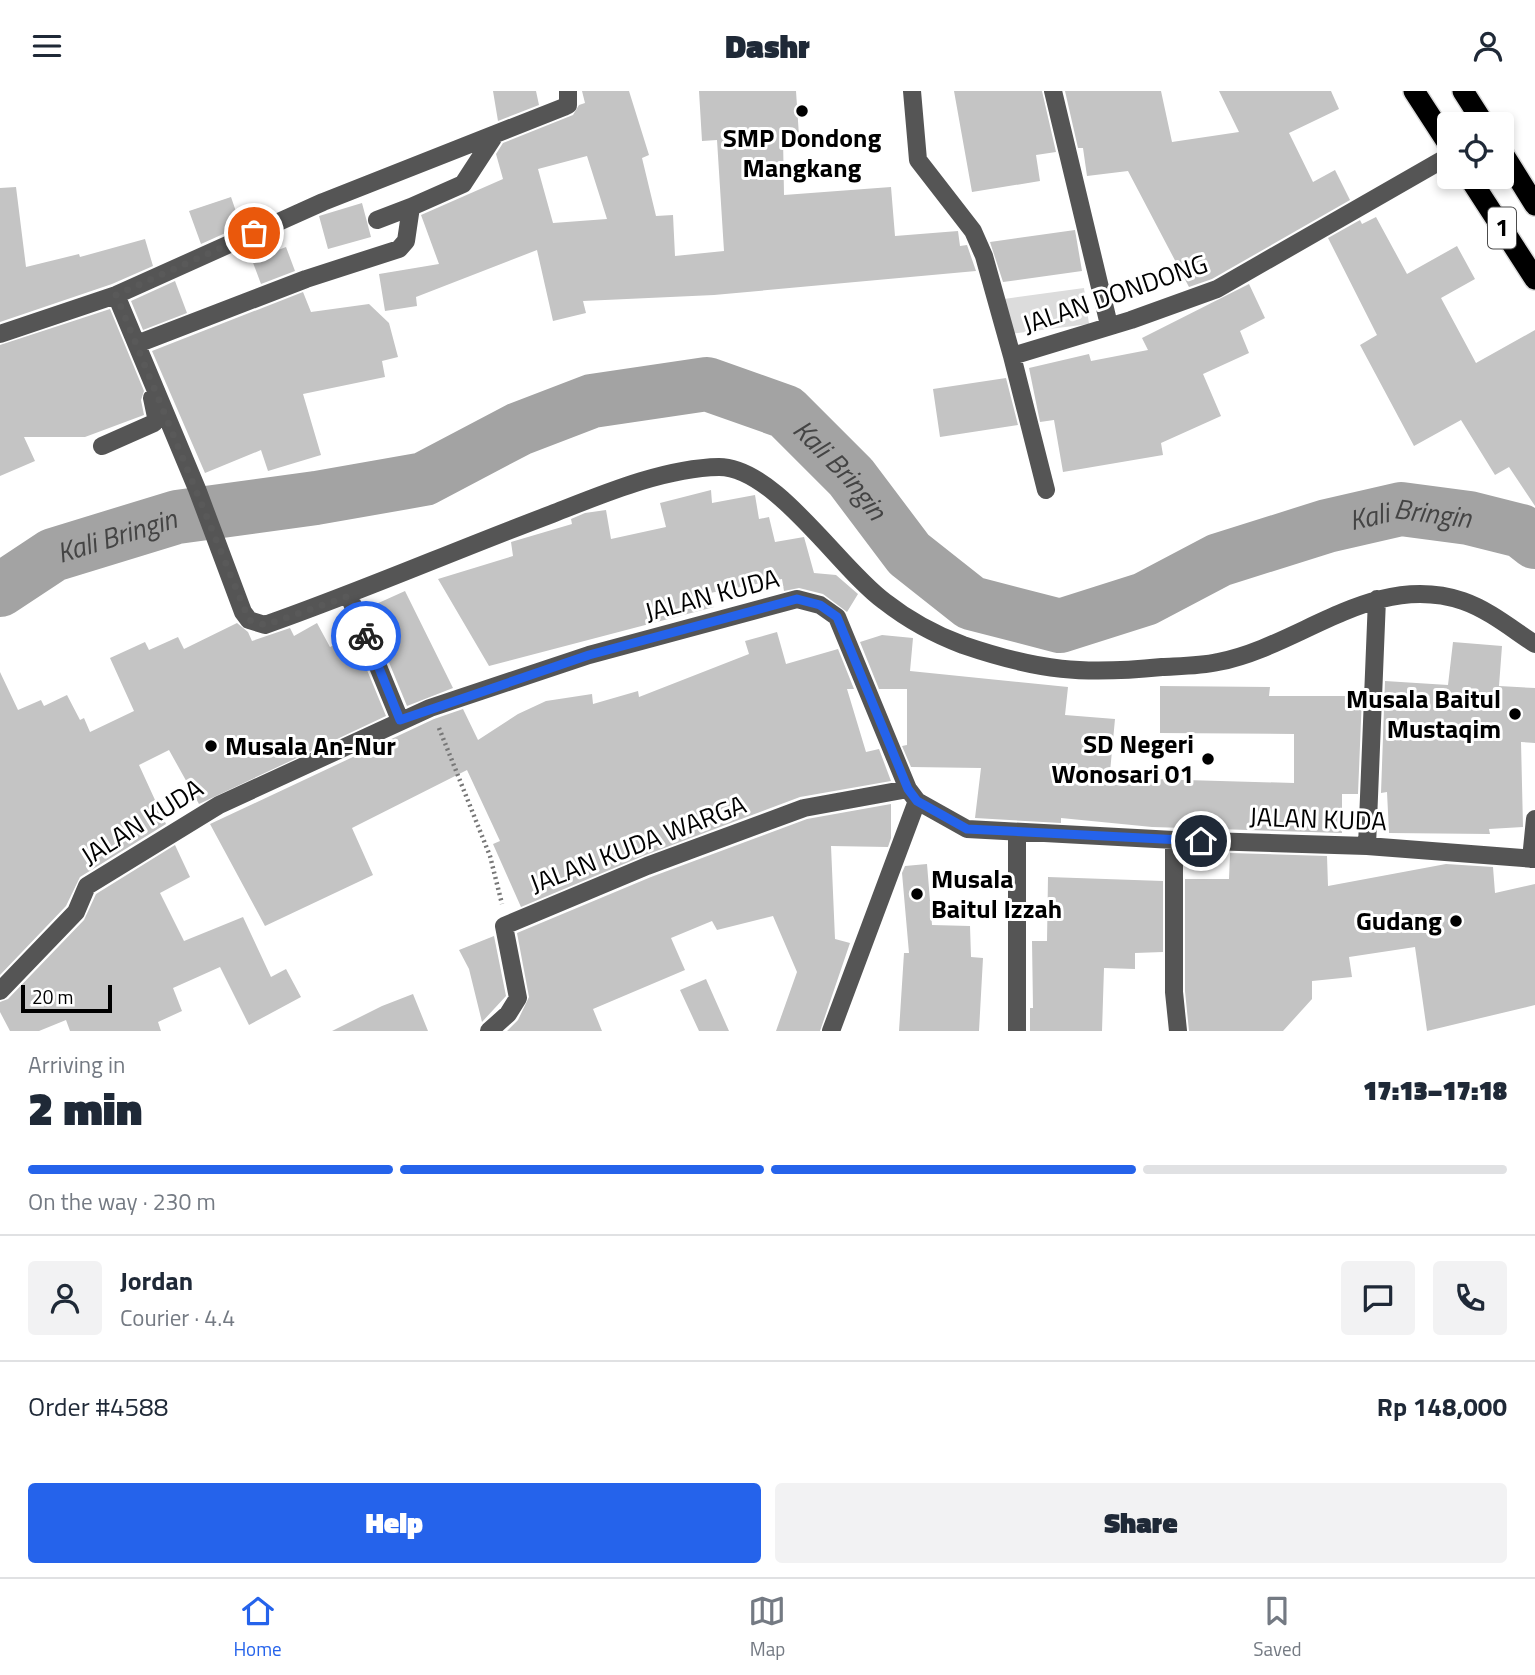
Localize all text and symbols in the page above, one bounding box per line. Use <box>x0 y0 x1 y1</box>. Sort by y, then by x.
text: Dashr <box>725 22 810 70</box>
icon: menu <box>28 27 66 65</box>
icon: person <box>1469 27 1507 65</box>
marker: SMP Dondong Mangkang <box>794 103 810 119</box>
map controls <box>1437 112 1514 189</box>
button: locate <box>1437 112 1514 189</box>
place label: SMP Dondong Mangkang <box>723 118 881 187</box>
pin <box>224 203 284 263</box>
road number: 1 <box>1488 208 1516 249</box>
icon: bag <box>235 214 273 252</box>
street label: JALAN DONDONG <box>1017 244 1213 343</box>
water label: Kali Bringin <box>783 409 899 530</box>
water label: Kali Bringin <box>1345 486 1475 541</box>
water label: Kali Bringin <box>51 496 183 574</box>
street label: JALAN KUDA <box>640 558 783 631</box>
courier <box>331 601 401 671</box>
icon: bike <box>347 617 385 655</box>
place label: Musala Baitul Mustaqim <box>1346 679 1501 748</box>
marker: Musala Baitul Mustaqim <box>1507 706 1523 722</box>
place label: SD Negeri Wonosari 01 <box>1051 724 1194 793</box>
place label: Musala An-Nur <box>225 726 396 765</box>
marker: Musala An-Nur <box>203 738 219 754</box>
marker: SD Negeri Wonosari 01 <box>1200 751 1216 767</box>
street label: JALAN KUDA <box>73 769 210 875</box>
street label: JALAN KUDA WARGA <box>524 784 752 903</box>
street label: JALAN KUDA <box>1249 797 1388 840</box>
pin <box>1171 811 1231 871</box>
icon: home <box>1182 822 1220 860</box>
place label: Musala Baitul Izzah <box>931 859 1062 928</box>
marker: Musala Baitul Izzah <box>909 886 925 902</box>
place label: Gudang <box>1356 901 1442 940</box>
marker: Gudang <box>1448 913 1464 929</box>
scale bar <box>21 982 112 1014</box>
text: 20 m <box>32 982 73 1011</box>
text: Arriving in <box>28 1047 125 1082</box>
text: 17:13–17:18 <box>1363 1071 1507 1110</box>
text: 2 min <box>28 1073 142 1143</box>
text: On the way · 230 m <box>28 1184 216 1219</box>
button: person <box>28 1261 102 1335</box>
text: Jordan <box>120 1261 193 1300</box>
button: chat <box>1341 1261 1415 1335</box>
button: phone <box>1433 1261 1507 1335</box>
text: Courier · 4.4 <box>120 1300 235 1335</box>
text: Order #4588 <box>28 1387 168 1426</box>
text: Rp 148,000 <box>1377 1387 1507 1426</box>
button: Help <box>28 1483 761 1563</box>
button: Share <box>775 1483 1507 1563</box>
tab: Home <box>233 1592 282 1663</box>
tab: Map <box>748 1592 786 1663</box>
tab: Saved <box>1253 1592 1302 1663</box>

